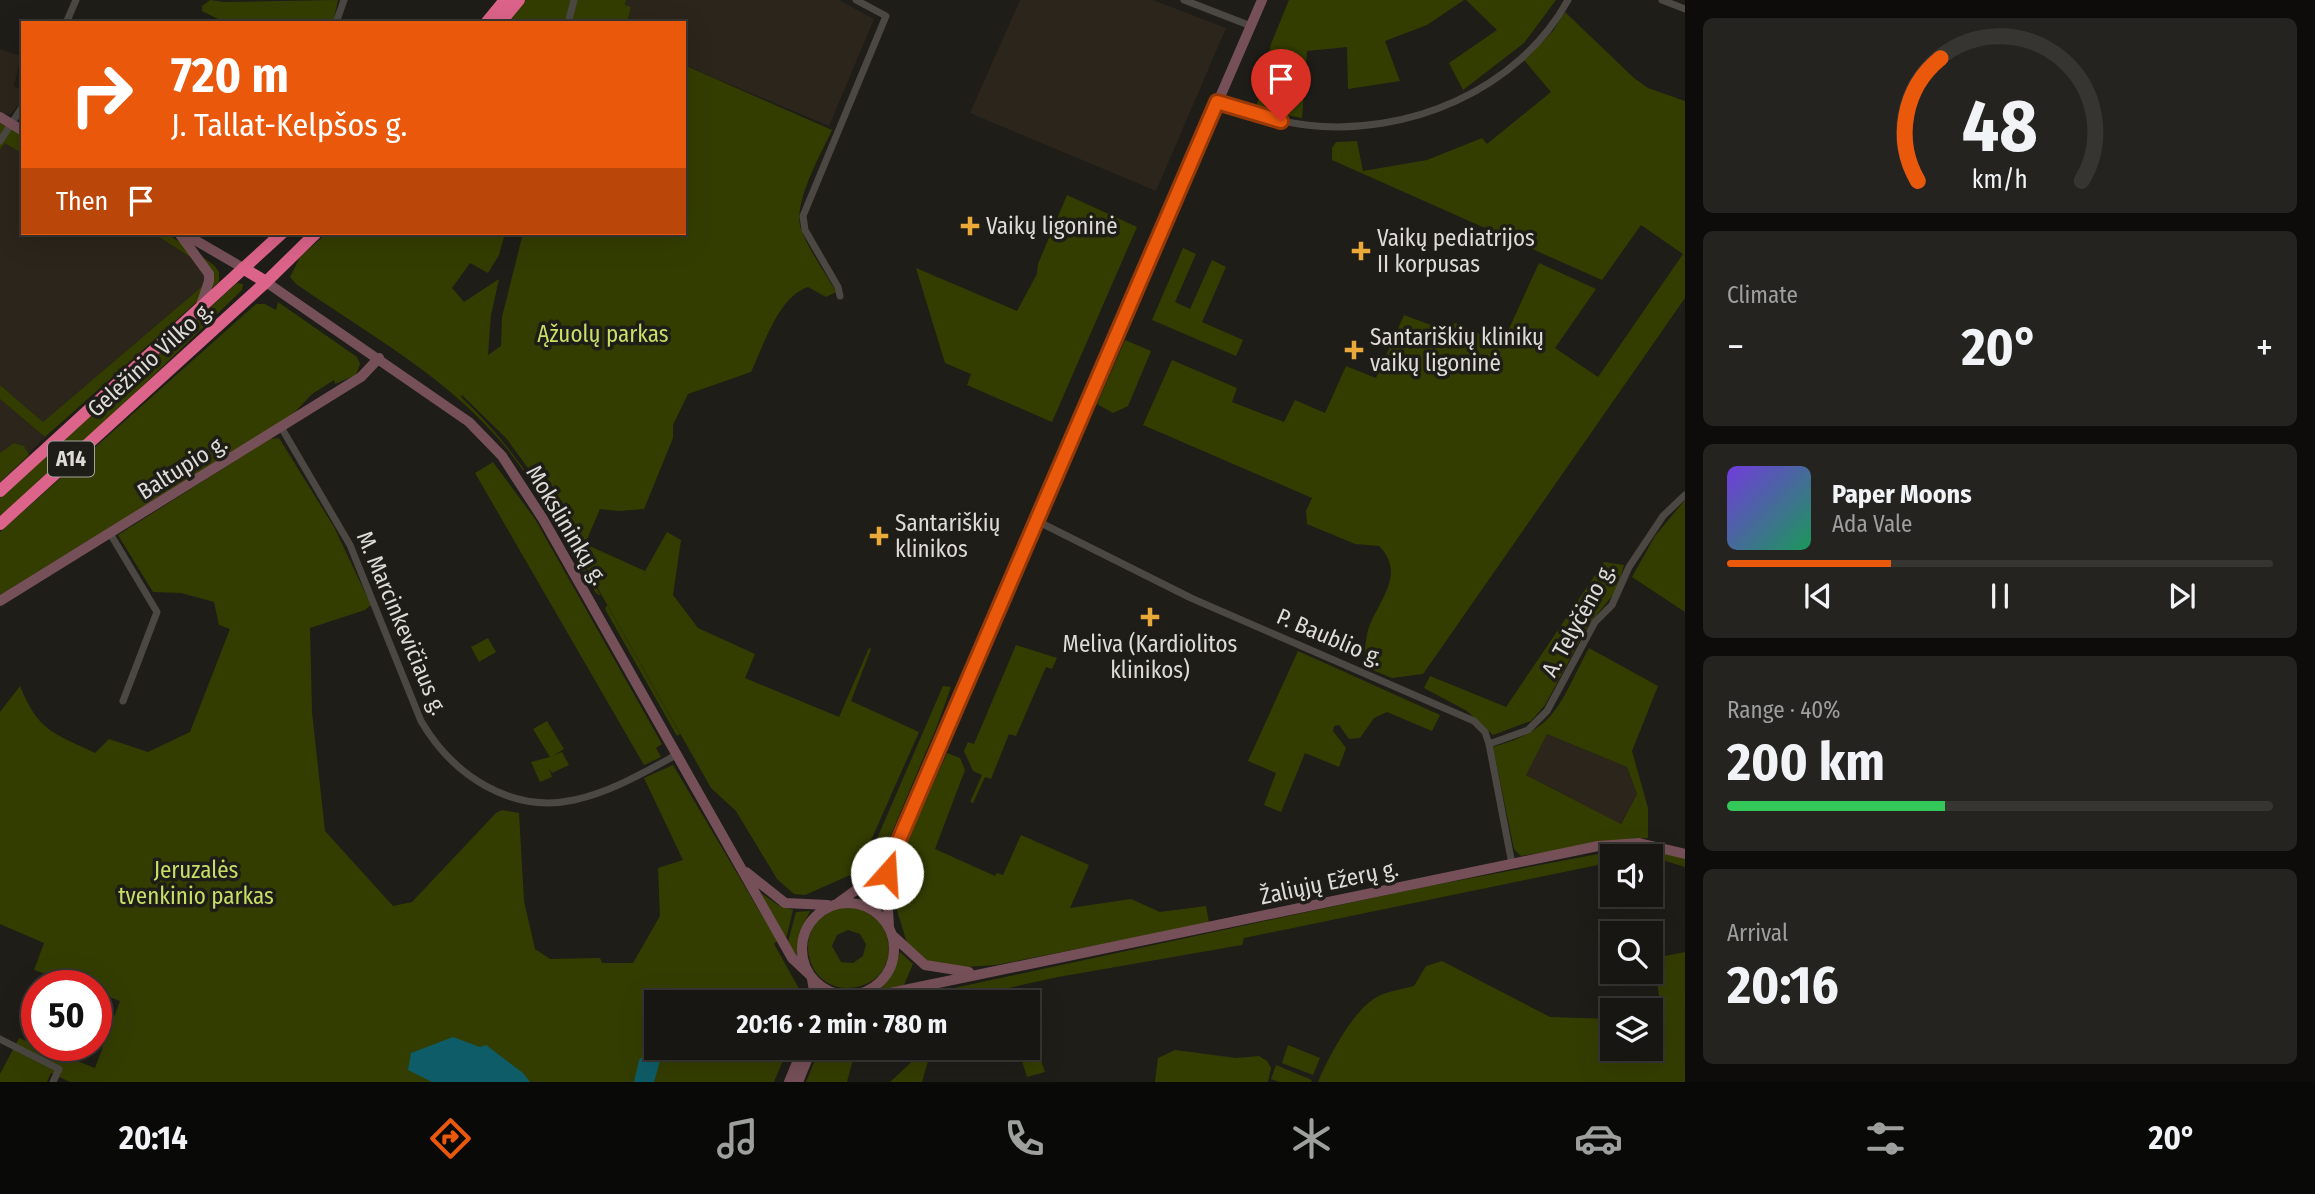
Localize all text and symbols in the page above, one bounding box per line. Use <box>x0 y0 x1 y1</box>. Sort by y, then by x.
text: 720 m <box>171 46 289 105</box>
icon: right <box>56 49 147 140</box>
pin <box>1251 49 1311 121</box>
icon: arrive <box>1262 60 1300 98</box>
text: 48 <box>1962 84 2038 171</box>
text: J. Tallat-Kelpšos g. <box>171 106 407 144</box>
text: km/h <box>1972 165 2028 195</box>
icon: arrive <box>122 182 160 220</box>
text: Then <box>56 186 108 217</box>
place label: Vaikų ligoninė <box>986 212 1118 240</box>
marker: Vaikų ligoninė <box>960 216 980 236</box>
place label: Vaikų pediatrijos II korpusas <box>1377 224 1535 278</box>
marker: Vaikų pediatrijos II korpusas <box>1351 241 1371 261</box>
text: Climate <box>1727 281 1798 309</box>
street label: Geležinio Vilko g. <box>81 295 219 423</box>
text: 20° <box>1962 316 2038 379</box>
park label: Ąžuolų parkas <box>537 320 669 348</box>
place label: Santariškių klinikų vaikų ligoninė <box>1370 323 1544 377</box>
text: − <box>1727 324 1744 370</box>
text: + <box>2256 324 2273 370</box>
marker: Santariškių klinikų vaikų ligoninė <box>1344 340 1364 360</box>
street label: Baltupio g. <box>132 429 232 505</box>
road number: A14 <box>48 442 94 476</box>
street label: Mokslininkų g. <box>520 460 614 590</box>
text: Paper Moons <box>1832 479 1972 510</box>
place label: Santariškių klinikos <box>895 509 1001 563</box>
text: Ada Vale <box>1832 510 1912 538</box>
marker: Santariškių klinikos <box>869 526 889 546</box>
street label: M. Marcinkevičiaus g. <box>351 527 453 719</box>
street label: A. Telyčėno g. <box>1535 558 1621 682</box>
icon: previous <box>1799 577 1837 615</box>
icon: pause <box>1981 577 2019 615</box>
icon: next <box>2163 577 2201 615</box>
street label: P. Baublio g. <box>1273 602 1387 672</box>
marker: Meliva (Kardiolitos klinikos) <box>1140 607 1160 627</box>
place label: Meliva (Kardiolitos klinikos) <box>1063 630 1238 684</box>
text: Range · 40% <box>1727 696 1841 724</box>
text: 200 km <box>1727 731 1885 794</box>
position arrow <box>850 836 924 910</box>
map controls <box>1600 844 1663 1061</box>
button: sound <box>1600 844 1663 907</box>
street label: Žaliųjų Ežerų g. <box>1257 854 1401 910</box>
park label: Jeruzalės tvenkinio parkas <box>118 856 274 910</box>
text: Arrival <box>1727 919 1788 947</box>
button: search <box>1600 921 1663 984</box>
text: 20:16 <box>1727 954 1839 1017</box>
speed limit sign: 50 <box>21 970 112 1061</box>
button: layers <box>1600 998 1663 1061</box>
text: 20:16 · 2 min · 780 m <box>737 1009 947 1040</box>
icon: directions <box>426 1114 475 1163</box>
icon: music <box>713 1114 762 1163</box>
icon: phone <box>1000 1114 1049 1163</box>
icon: climate <box>1287 1114 1336 1163</box>
icon: car <box>1574 1114 1623 1163</box>
icon: filters <box>1861 1114 1910 1163</box>
text: 20:14 <box>119 1119 188 1157</box>
text: 20° <box>2149 1119 2196 1157</box>

